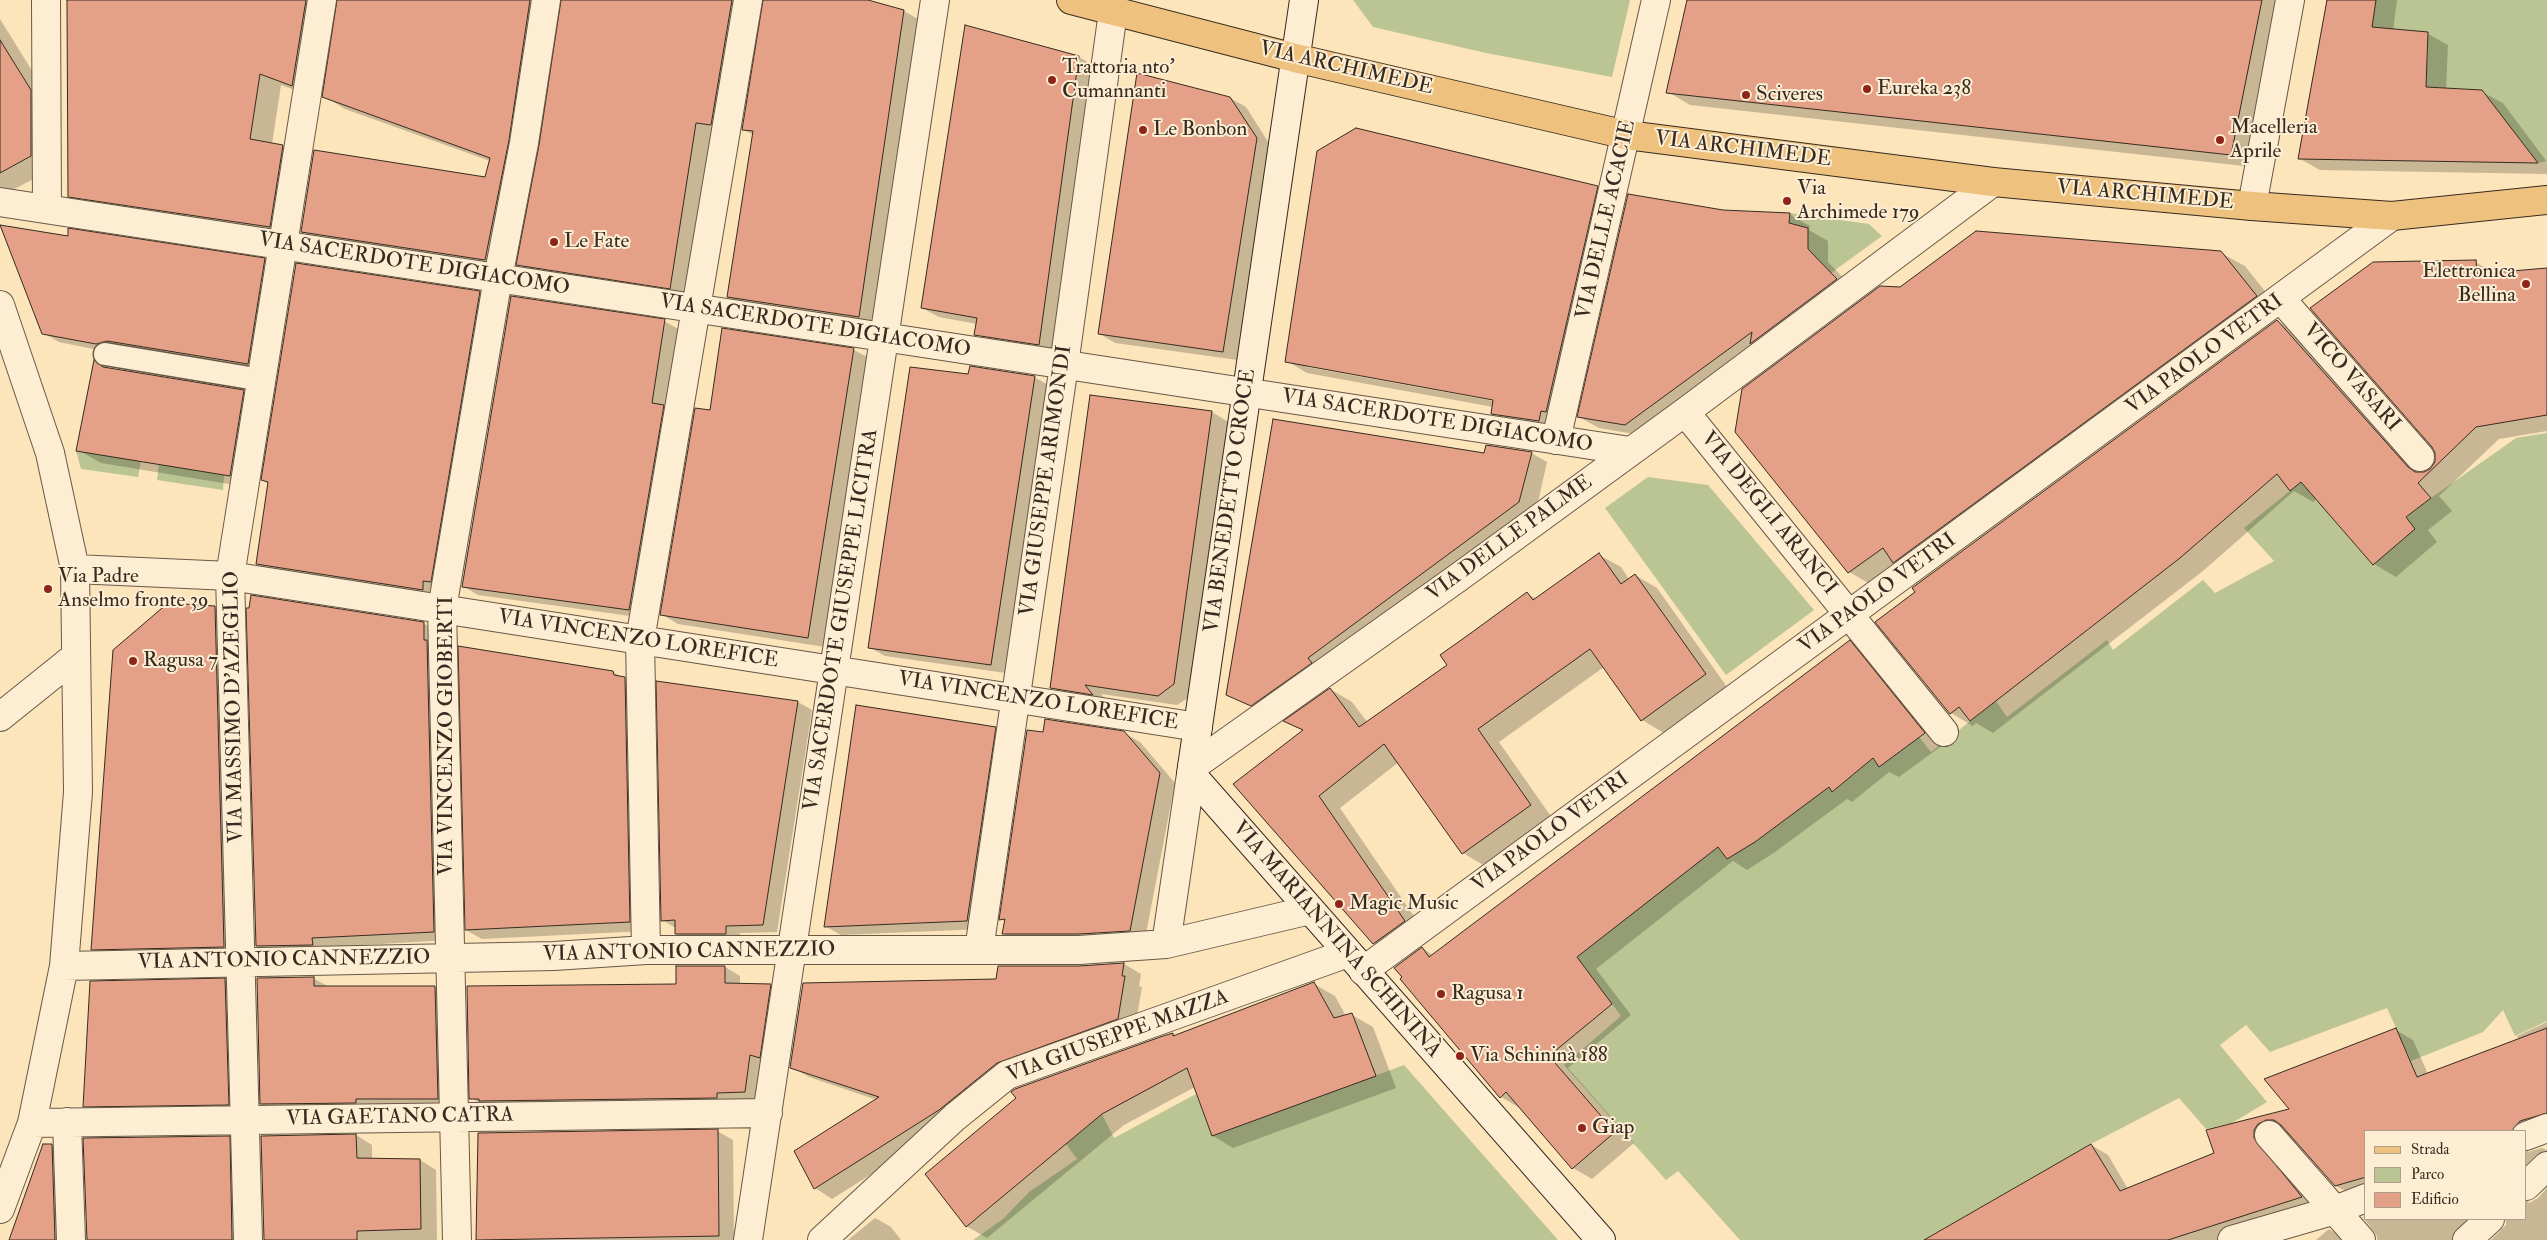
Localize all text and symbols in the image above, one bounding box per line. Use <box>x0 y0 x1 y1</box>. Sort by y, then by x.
street label: VIA ARCHIMEDE <box>1257 37 1435 101</box>
place label: Trattoria nto' Cumannanti <box>1062 55 1175 105</box>
marker: Trattoria nto' Cumannanti <box>1046 74 1058 86</box>
place label: Eureka 238 <box>1877 76 1971 102</box>
place label: Sciveres <box>1756 82 1823 108</box>
marker: Eureka 238 <box>1861 83 1873 95</box>
marker: Sciveres <box>1740 89 1752 101</box>
place label: Macelleria Aprile <box>2230 115 2318 165</box>
place label: Le Bonbon <box>1153 117 1247 143</box>
street label: VIA DELLE ACACIE <box>1572 118 1642 322</box>
marker: Le Bonbon <box>1137 124 1149 136</box>
street label: VIA ARCHIMEDE <box>1653 127 1833 173</box>
marker: Macelleria Aprile <box>2214 134 2226 146</box>
place label: Via Archimede 179 <box>1797 176 1920 226</box>
street label: VIA ARCHIMEDE <box>2055 176 2235 216</box>
marker: Via Archimede 179 <box>1781 195 1793 207</box>
street label: VIA SACERDOTE DIGIACOMO <box>257 228 571 302</box>
place label: Le Fate <box>564 229 629 255</box>
marker: Le Fate <box>548 236 560 248</box>
place label: Elettronica Bellina <box>2422 259 2516 309</box>
marker: Elettronica Bellina <box>2520 278 2532 290</box>
street label: VIA PAOLO VETRI <box>2121 289 2289 421</box>
street label: VIA SACERDOTE DIGIACOMO <box>658 290 972 364</box>
street label: VICO VASARI <box>2297 319 2405 437</box>
street label: VIA GIUSEPPE ARIMONDI <box>1015 344 1079 618</box>
street label: VIA BENEDETTO CROCE <box>1200 367 1262 635</box>
street label: VIA SACERDOTE DIGIACOMO <box>1280 385 1594 459</box>
street label: VIA SACERDOTE GIUSEPPE LICITRA <box>799 427 885 813</box>
street label: VIA DEGLI ARANCI <box>1694 427 1842 601</box>
street label: VIA DELLE PALME <box>1422 470 1598 608</box>
street label: VIA PAOLO VETRI <box>1794 528 1962 660</box>
place label: Via Padre Anselmo fronte 39 <box>58 564 208 614</box>
street label: VIA MASSIMO D'AZEGLIO <box>220 571 250 843</box>
marker: Via Padre Anselmo fronte 39 <box>42 583 54 595</box>
street label: VIA VINCENZO GIOBERTI <box>434 596 460 876</box>
street label: VIA VINCENZO LOREFICE <box>496 605 780 675</box>
place label: Ragusa 7 <box>143 648 218 674</box>
marker: Ragusa 7 <box>127 655 139 667</box>
street label: VIA VINCENZO LOREFICE <box>896 667 1180 737</box>
street label: VIA PAOLO VETRI <box>1467 767 1635 899</box>
street label: VIA MARIANNINA SCHININÀ <box>1226 816 1446 1064</box>
place label: Magic Music <box>1349 891 1459 917</box>
marker: Magic Music <box>1333 898 1345 910</box>
street label: VIA ANTONIO CANNEZZIO <box>542 938 836 968</box>
street label: VIA ANTONIO CANNEZZIO <box>137 946 431 976</box>
place label: Ragusa 1 <box>1451 981 1524 1007</box>
street label: VIA GIUSEPPE MAZZA <box>1004 985 1232 1089</box>
marker: Ragusa 1 <box>1435 988 1447 1000</box>
place label: Via Schininà 188 <box>1470 1043 1608 1069</box>
marker: Via Schininà 188 <box>1454 1050 1466 1062</box>
street label: VIA GAETANO CATRA <box>286 1103 514 1133</box>
place label: Giap <box>1592 1115 1634 1141</box>
marker: Giap <box>1576 1122 1588 1134</box>
legend <box>2364 1130 2527 1220</box>
text: Strada <box>2411 1140 2450 1159</box>
text: Parco <box>2411 1165 2444 1184</box>
text: Edificio <box>2411 1190 2459 1209</box>

